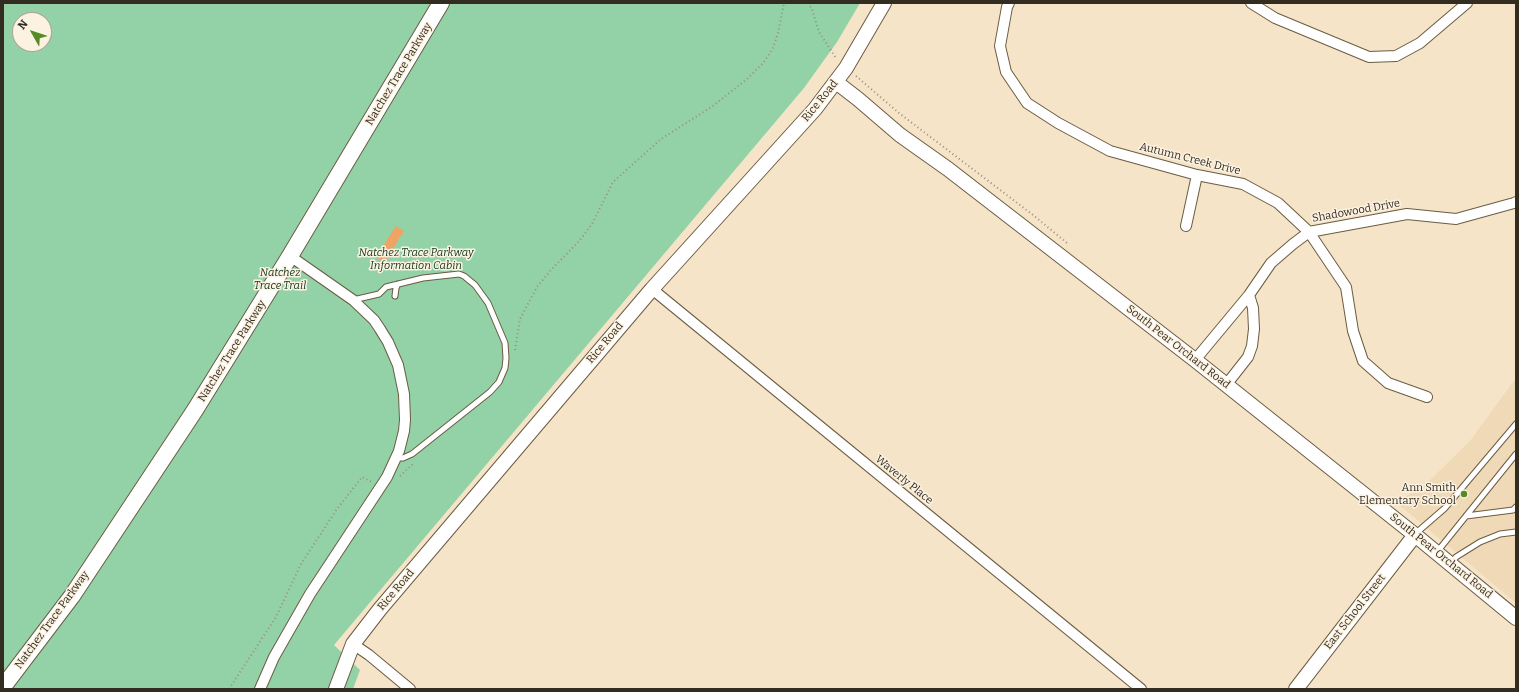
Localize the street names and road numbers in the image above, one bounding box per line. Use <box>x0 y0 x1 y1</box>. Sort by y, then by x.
street label: Natchez Trace Parkway <box>363 20 435 128</box>
street label: Rice Road <box>799 77 841 125</box>
street label: Autumn Creek Drive <box>1138 140 1242 178</box>
street label: Shadowood Drive <box>1311 197 1401 225</box>
street label: Natchez Trace Parkway <box>195 298 269 404</box>
street label: South Pear Orchard Road <box>1123 302 1233 392</box>
street label: Rice Road <box>584 320 626 366</box>
street label: Waverly Place <box>873 453 935 507</box>
street label: South Pear Orchard Road <box>1387 511 1495 601</box>
street label: Rice Road <box>375 567 417 613</box>
street label: Natchez Trace Parkway <box>12 569 92 671</box>
street label: East School Street <box>1322 572 1388 652</box>

